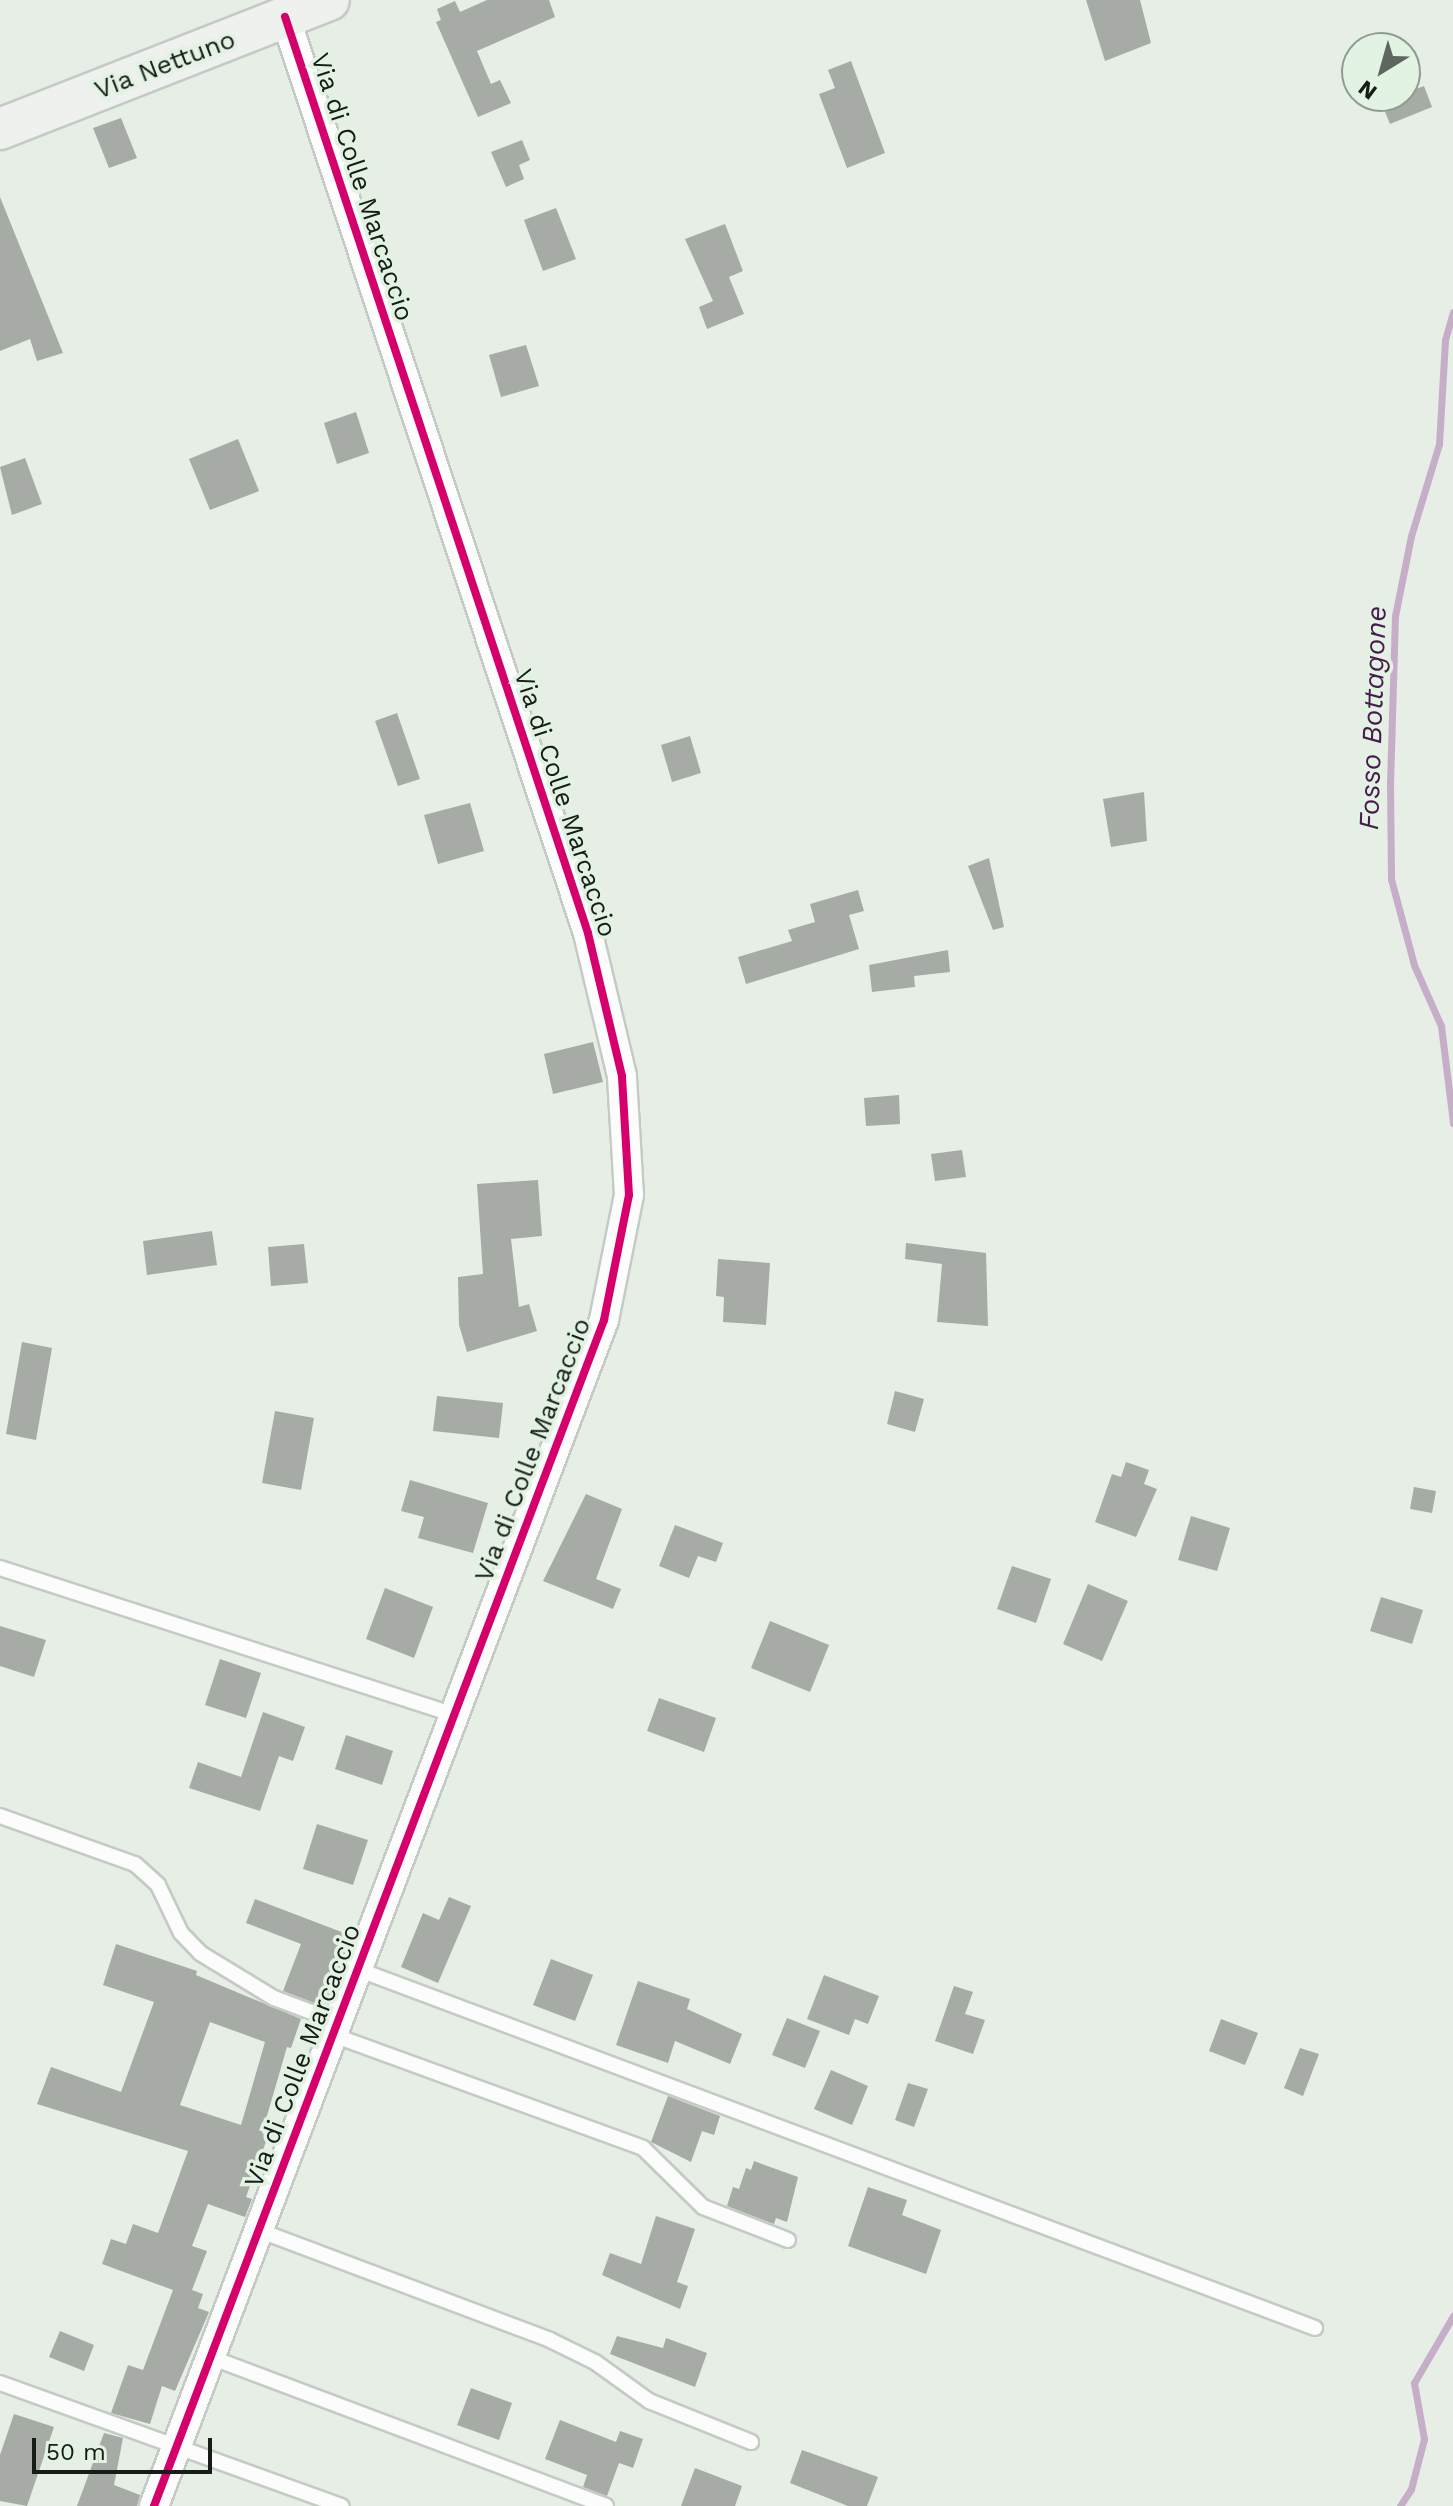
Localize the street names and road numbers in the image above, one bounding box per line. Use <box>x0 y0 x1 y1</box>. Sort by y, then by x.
street label: Via Nettuno <box>90 24 240 106</box>
street label: Via di Colle Marcaccio <box>304 49 420 325</box>
street label: Via di Colle Marcaccio <box>507 665 623 941</box>
street label: Via di Colle Marcaccio <box>468 1313 598 1587</box>
street label: Via di Colle Marcaccio <box>238 1919 368 2193</box>

